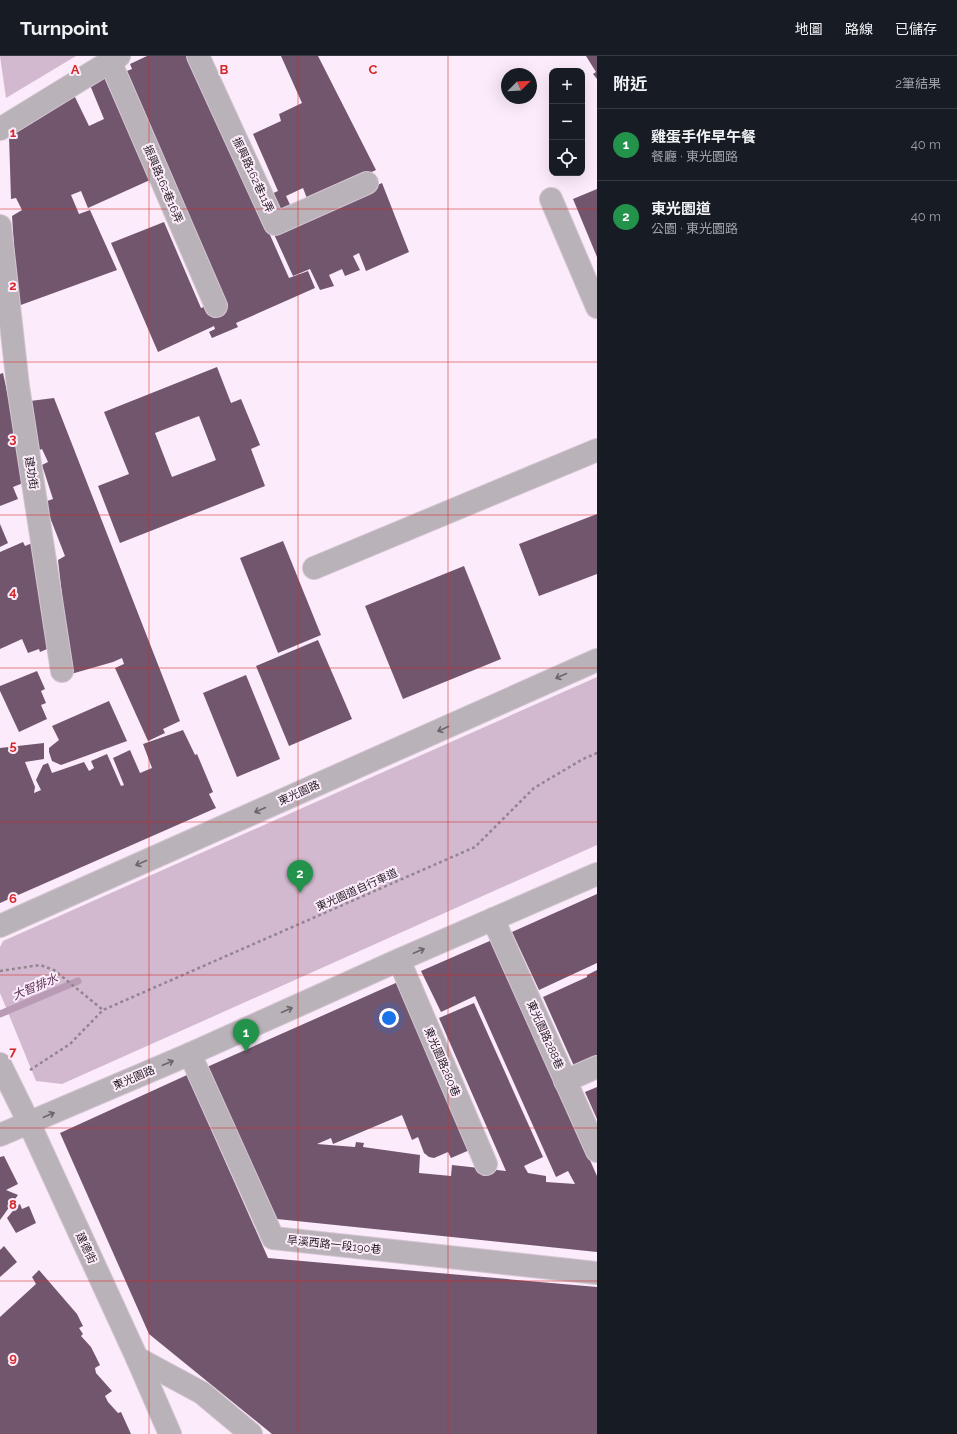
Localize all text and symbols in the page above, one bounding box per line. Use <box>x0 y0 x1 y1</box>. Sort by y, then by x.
text: Turnpoint <box>20 17 108 39</box>
text: 地圖 <box>795 21 823 37</box>
text: 路線 <box>845 21 873 37</box>
text: 已儲存 <box>895 21 937 37</box>
text: A <box>71 62 80 77</box>
text: B <box>220 62 229 77</box>
text: C <box>369 62 378 77</box>
north arrow <box>501 68 537 104</box>
map controls <box>549 68 585 176</box>
button: + <box>549 68 585 104</box>
text: 附近 <box>613 74 647 94</box>
text: 2筆結果 <box>895 76 941 91</box>
button: − <box>549 104 585 140</box>
text: 1 <box>10 125 17 140</box>
text: 雞蛋手作早午餐 <box>651 128 756 146</box>
street label: 振興路162巷11弄 <box>230 135 276 215</box>
text: 1 <box>623 137 629 152</box>
text: 40 m <box>911 137 941 152</box>
button: locate <box>549 140 585 176</box>
street label: 振興路162巷16弄 <box>141 143 185 225</box>
text: 餐廳 · 東光園路 <box>651 149 738 164</box>
text: 東光園道 <box>651 200 711 218</box>
text: 2 <box>622 209 630 224</box>
text: 40 m <box>911 209 941 224</box>
text: 公園 · 東光園路 <box>651 221 738 236</box>
text: 2 <box>9 278 17 293</box>
text: 3 <box>9 431 17 446</box>
street label: 建功街 <box>22 456 40 490</box>
text: 4 <box>9 584 17 599</box>
one-way arrow <box>556 673 568 680</box>
one-way arrow <box>437 726 449 733</box>
text: 5 <box>9 738 17 753</box>
street label: 東光園路 <box>276 778 322 808</box>
one-way arrow <box>254 807 266 814</box>
one-way arrow <box>135 860 147 867</box>
pin: 2 <box>287 860 313 893</box>
street label: 東光園道自行車道 <box>314 866 400 914</box>
text: 6 <box>9 891 17 906</box>
one-way arrow <box>412 947 424 955</box>
water label: 大智排水 <box>10 971 61 1003</box>
street label: 東光園路288巷 <box>524 999 566 1071</box>
one-way arrow <box>281 1006 293 1013</box>
your location <box>379 1008 399 1028</box>
pin: 1 <box>233 1019 259 1052</box>
street label: 東光園路280巷 <box>422 1025 462 1099</box>
text: 7 <box>9 1044 17 1059</box>
one-way arrow <box>162 1059 174 1066</box>
street label: 東光園路 <box>111 1063 157 1093</box>
one-way arrow <box>43 1110 55 1118</box>
text: 8 <box>9 1197 17 1212</box>
street label: 建德街 <box>73 1230 99 1266</box>
street label: 旱溪西路一段190巷 <box>286 1234 382 1256</box>
text: 9 <box>9 1350 17 1365</box>

